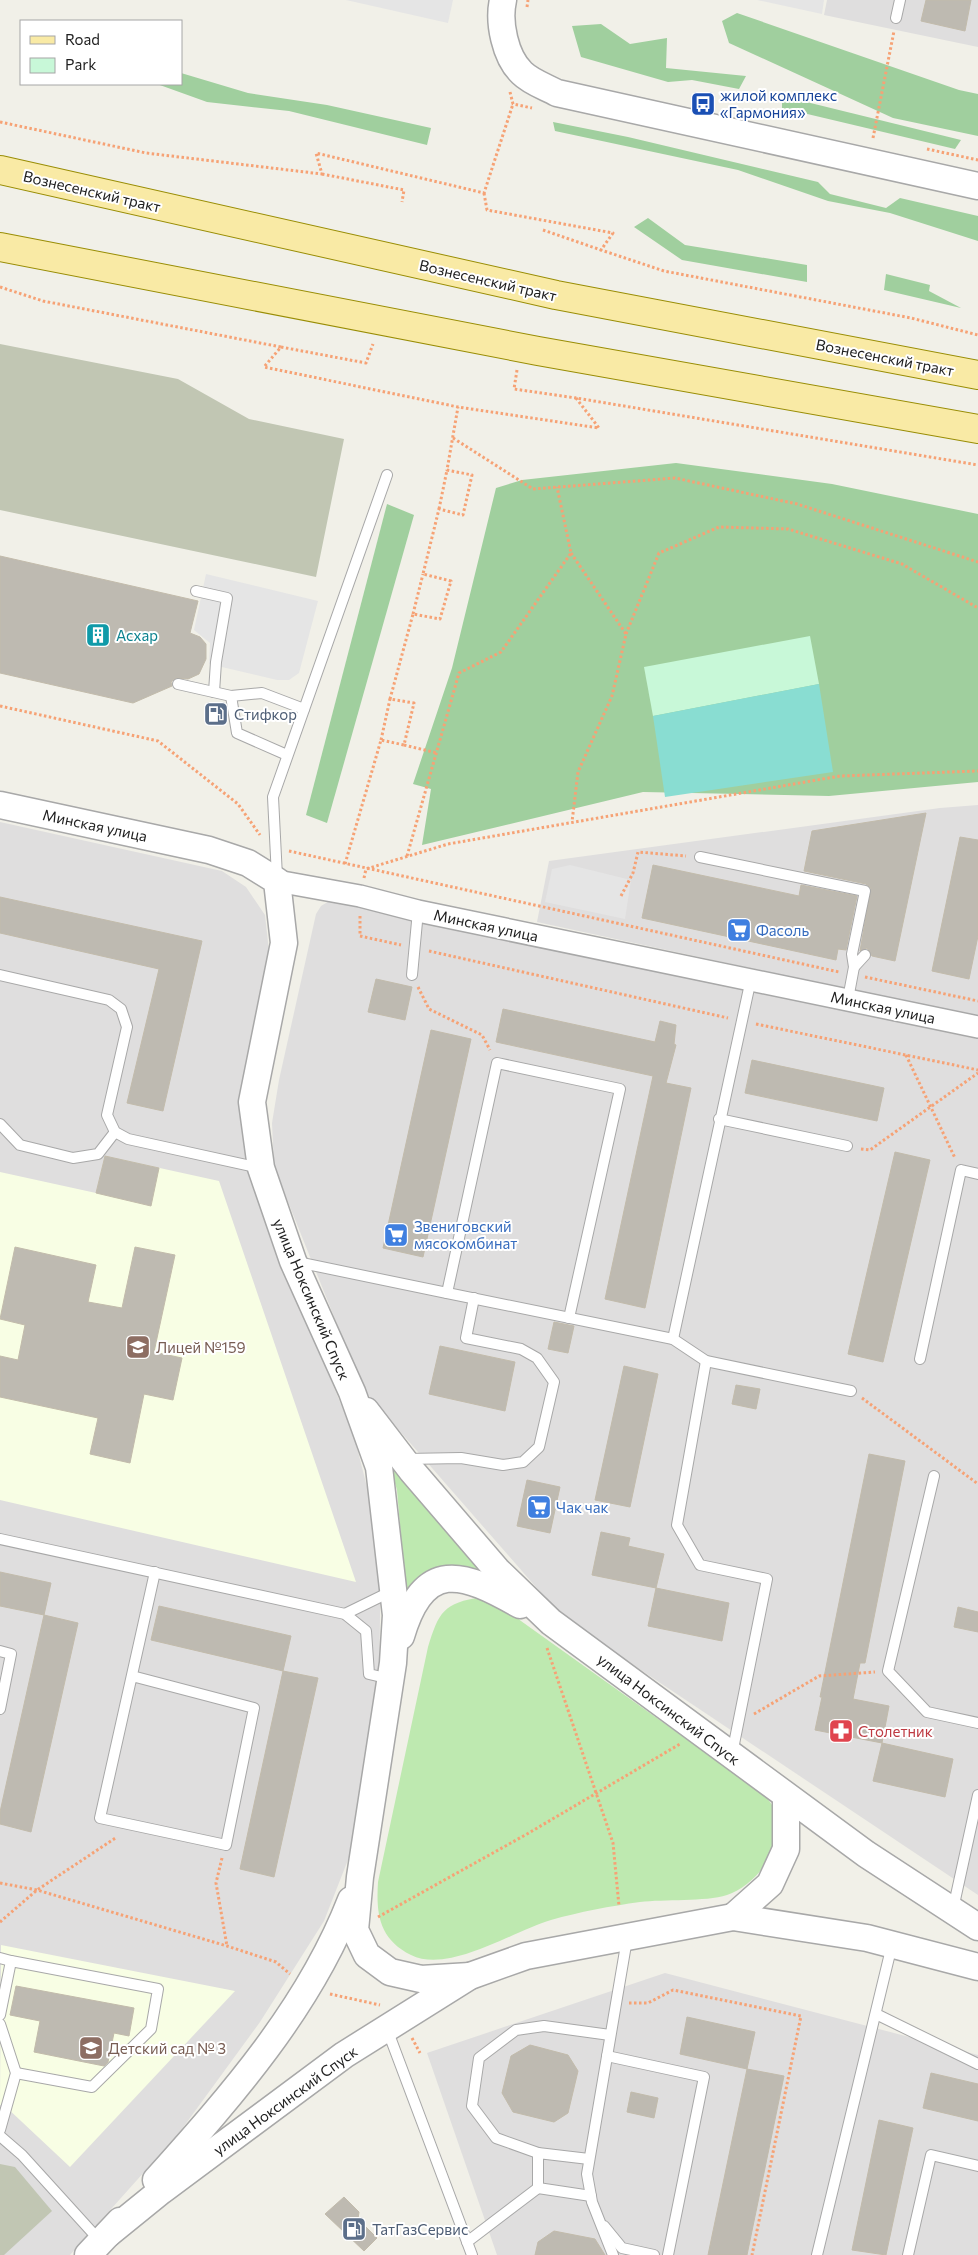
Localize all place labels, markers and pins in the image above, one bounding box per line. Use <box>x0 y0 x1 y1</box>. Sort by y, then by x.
place label: жилой комплекс «Гармония» <box>720 86 837 121</box>
bus stop icon: жилой комплекс «Гармония» <box>690 91 716 117</box>
building icon: Асхар <box>85 622 111 648</box>
place label: Асхар <box>116 626 158 644</box>
fuel station icon: Стифкор <box>203 701 229 727</box>
place label: Стифкор <box>234 705 297 723</box>
supermarket icon: Фасоль <box>726 917 752 943</box>
place label: Фасоль <box>756 921 810 939</box>
place label: Звениговский мясокомбинат <box>414 1217 517 1252</box>
supermarket icon: Звениговский мясокомбинат <box>383 1222 409 1248</box>
school or university icon: Лицей №159 <box>125 1334 151 1360</box>
place label: Лицей №159 <box>156 1338 246 1356</box>
supermarket icon: Чак чак <box>526 1494 552 1520</box>
place label: Чак чак <box>556 1498 609 1516</box>
pharmacy icon: Столетник <box>828 1718 854 1744</box>
place label: Столетник <box>858 1722 933 1740</box>
school or university icon: Детский сад № 3 <box>78 2035 104 2061</box>
place label: Детский сад № 3 <box>108 2039 226 2057</box>
fuel station icon: ТатГазСервис <box>341 2216 367 2242</box>
place label: ТатГазСервис <box>372 2220 468 2238</box>

